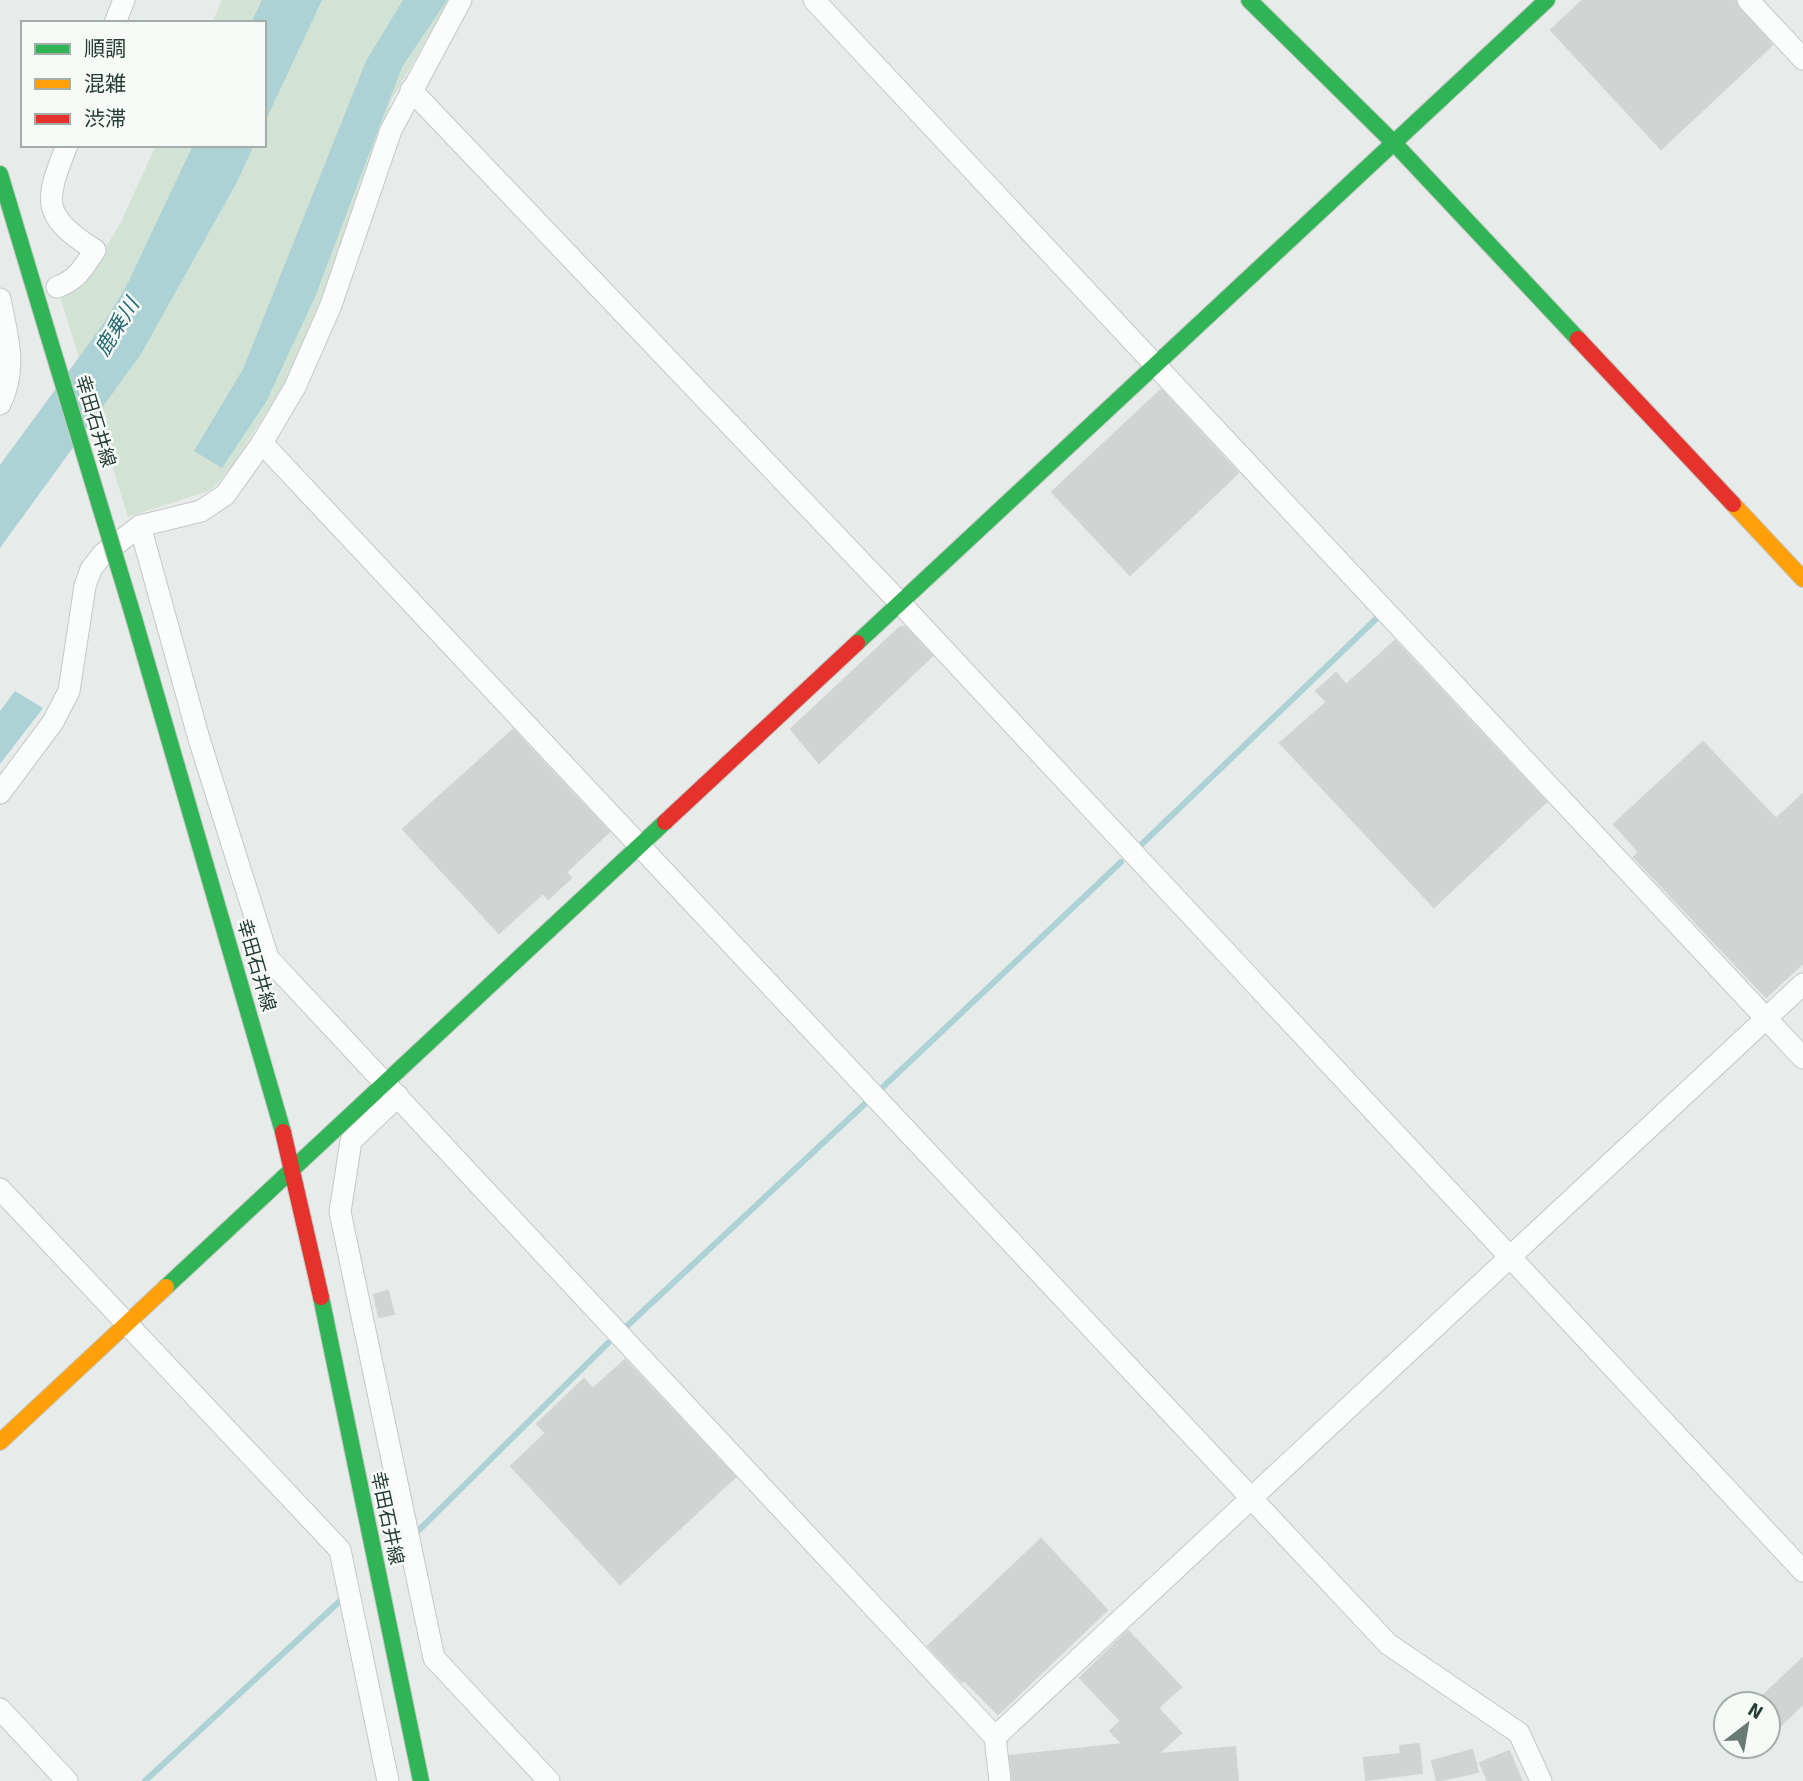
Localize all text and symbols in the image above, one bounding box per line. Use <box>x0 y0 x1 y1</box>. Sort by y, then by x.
legend <box>21 21 266 147</box>
text: 順調 <box>84 36 126 62</box>
text: 混雑 <box>84 71 126 97</box>
text: 渋滞 <box>84 106 126 132</box>
water label: 鹿乗川 <box>89 292 146 361</box>
street label: 幸田石井線 <box>70 372 120 470</box>
street label: 幸田石井線 <box>231 916 281 1014</box>
street label: 幸田石井線 <box>365 1469 409 1567</box>
north arrow <box>1712 1690 1782 1760</box>
text: N <box>1743 1698 1767 1725</box>

